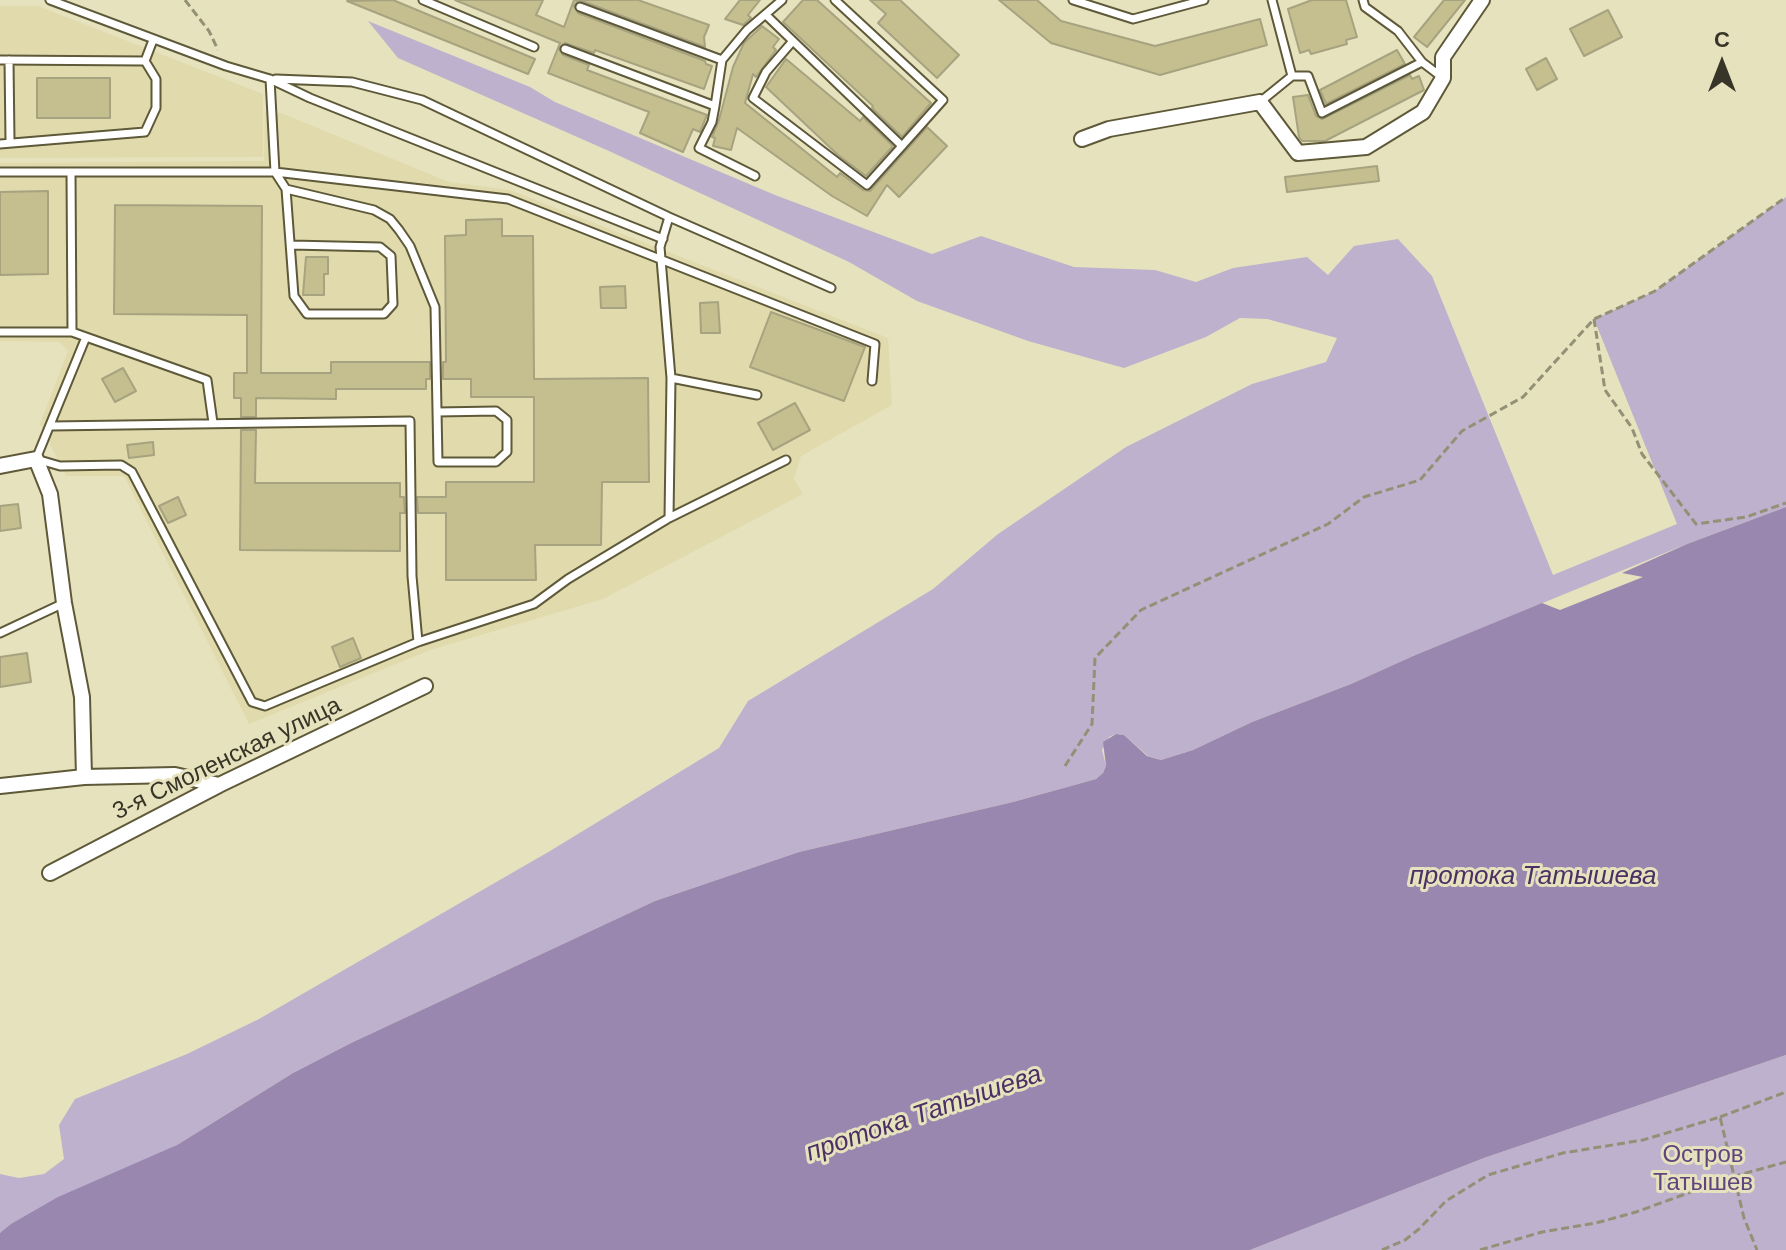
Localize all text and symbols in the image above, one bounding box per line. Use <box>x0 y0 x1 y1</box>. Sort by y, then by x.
north arrow <box>1682 24 1762 104</box>
text: С <box>1714 27 1730 52</box>
street label: 3-я Смоленская улица <box>108 691 346 827</box>
water label: протока Татышева <box>1409 861 1657 893</box>
water label: протока Татышева <box>802 1059 1046 1169</box>
park label: Остров Татышев <box>1653 1141 1753 1197</box>

